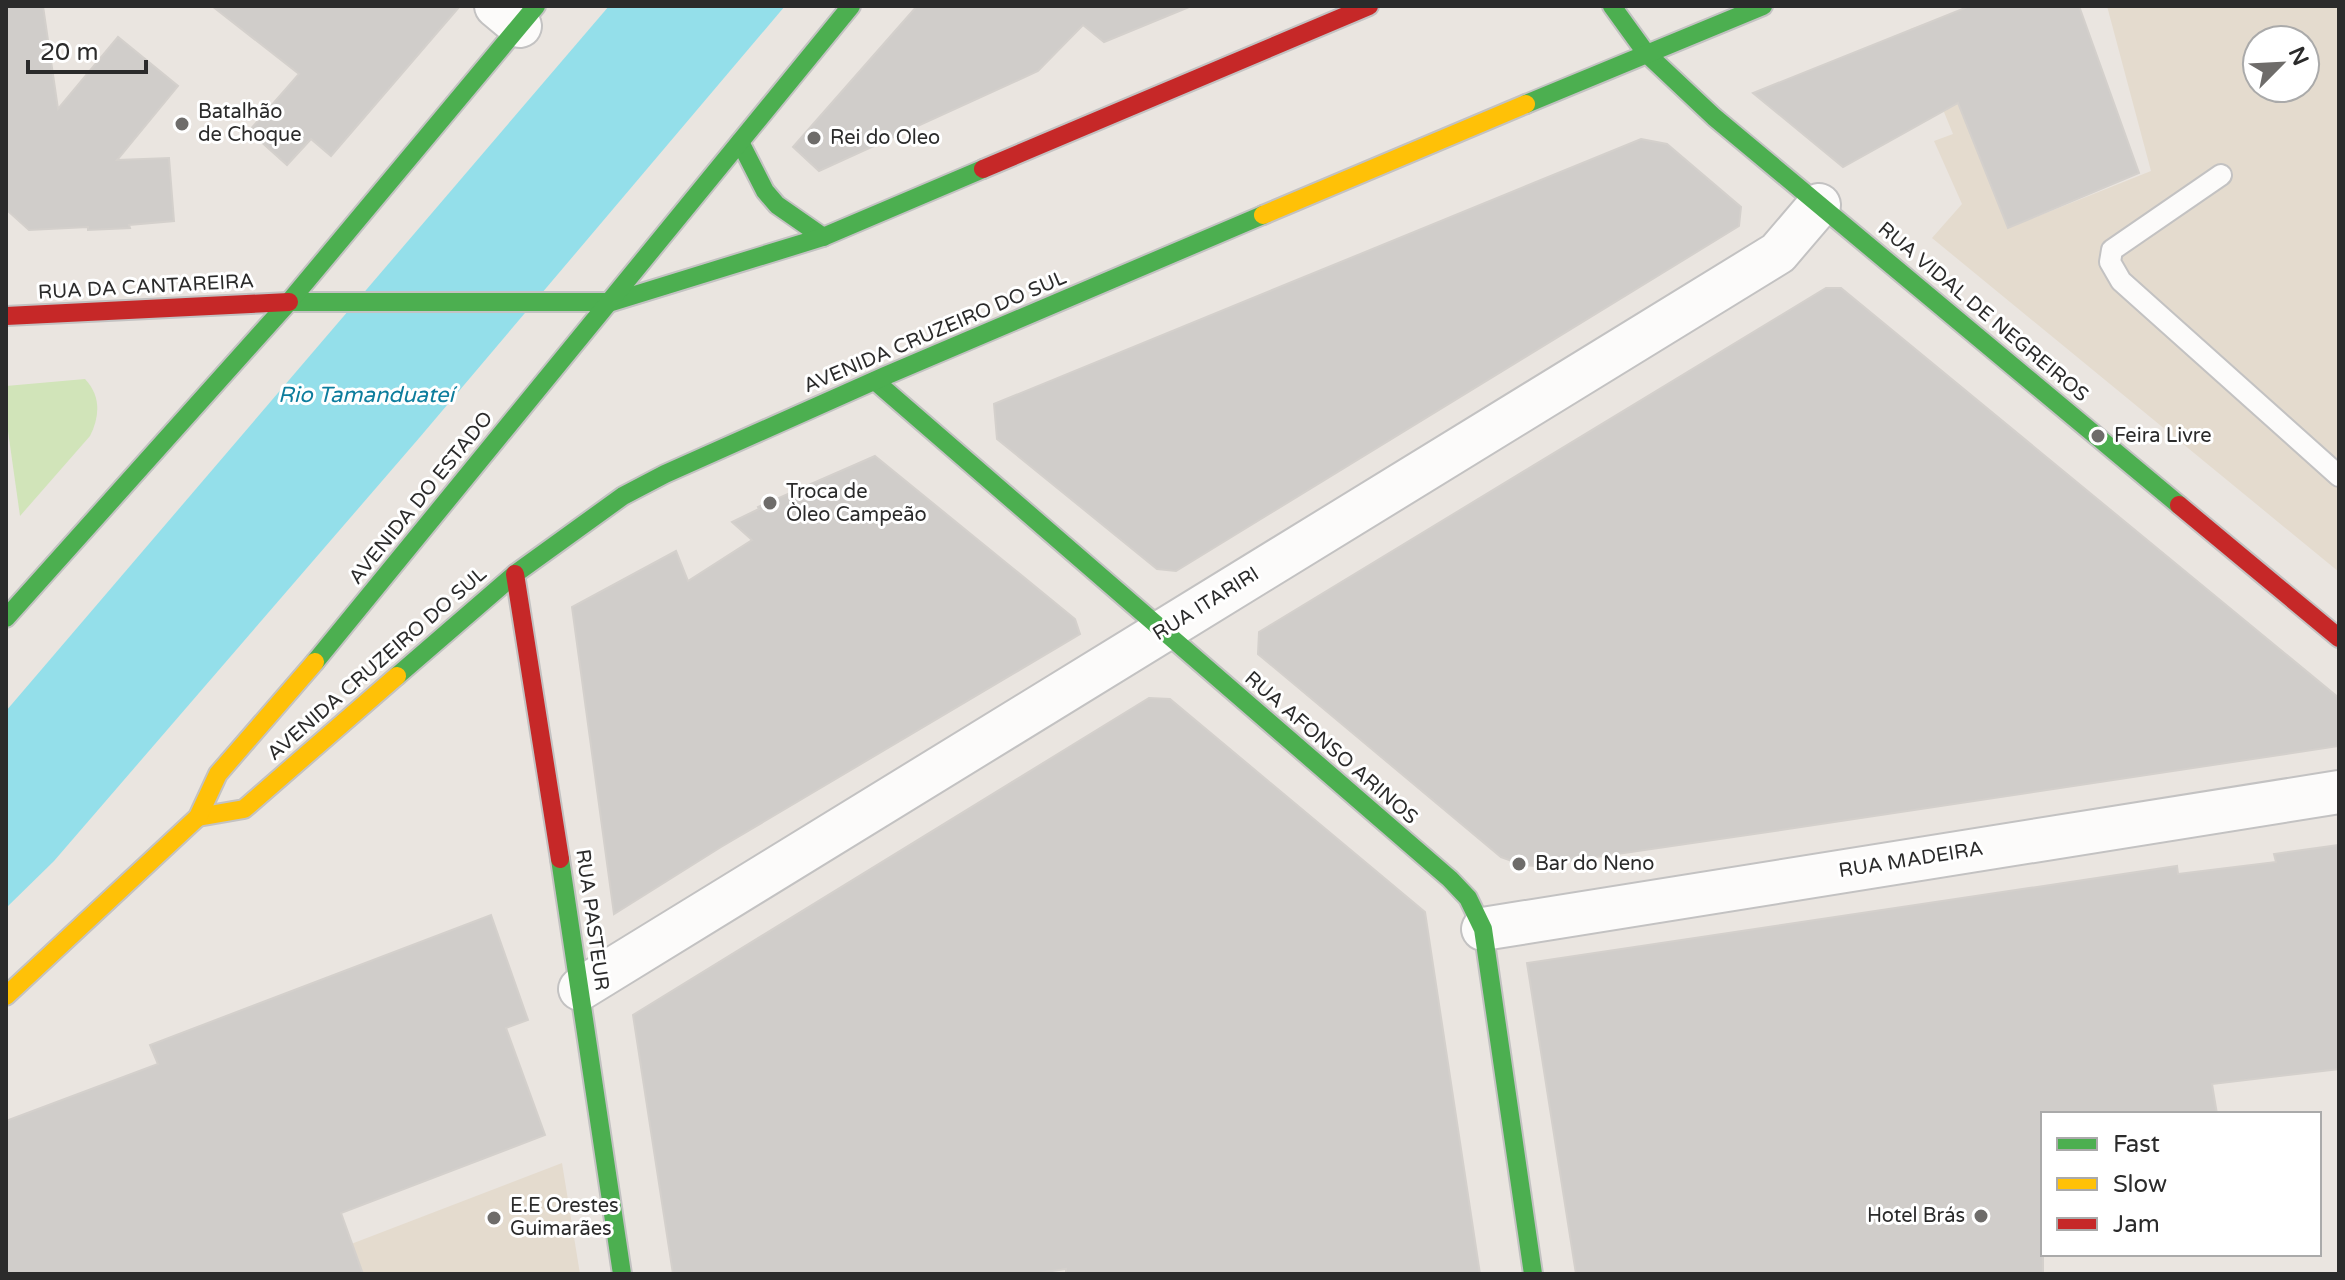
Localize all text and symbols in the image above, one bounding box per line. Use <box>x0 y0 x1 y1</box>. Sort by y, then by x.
scale bar <box>28 24 146 74</box>
north arrow <box>2241 24 2321 104</box>
text: 20 m <box>40 38 98 67</box>
text: N <box>2283 43 2314 70</box>
place label: Batalhão de Choque <box>198 100 302 147</box>
marker: Batalhão de Choque <box>173 115 191 133</box>
place label: Rei do Oleo <box>830 126 940 150</box>
marker: Rei do Oleo <box>805 129 823 147</box>
street label: RUA VIDAL DE NEGREIROS <box>1873 217 2093 407</box>
street label: AVENIDA CRUZEIRO DO SUL <box>800 265 1070 398</box>
street label: RUA DA CANTAREIRA <box>37 269 255 305</box>
water label: Rio Tamanduateí <box>278 382 457 408</box>
street label: AVENIDA DO ESTADO <box>344 407 498 589</box>
place label: Feira Livre <box>2114 424 2212 448</box>
marker: Feira Livre <box>2089 427 2107 445</box>
place label: Troca de Òleo Campeão <box>786 480 927 527</box>
marker: Troca de Òleo Campeão <box>761 494 779 512</box>
street label: AVENIDA CRUZEIRO DO SUL <box>262 562 492 766</box>
street label: RUA ITARIRI <box>1149 562 1263 646</box>
street label: RUA AFONSO ARINOS <box>1240 666 1422 830</box>
street label: RUA MADEIRA <box>1837 837 1985 883</box>
street label: RUA PASTEUR <box>570 848 614 992</box>
place label: Bar do Neno <box>1535 852 1654 876</box>
marker: Bar do Neno <box>1510 855 1528 873</box>
legend <box>2041 1112 2321 1256</box>
text: Fast <box>2113 1130 2160 1159</box>
text: Slow <box>2113 1170 2167 1199</box>
place label: E.E Orestes Guimarães <box>510 1194 619 1241</box>
place label: Hotel Brás <box>1867 1204 1965 1228</box>
marker: Hotel Brás <box>1972 1207 1990 1225</box>
marker: E.E Orestes Guimarães <box>485 1209 503 1227</box>
text: Jam <box>2113 1210 2160 1239</box>

